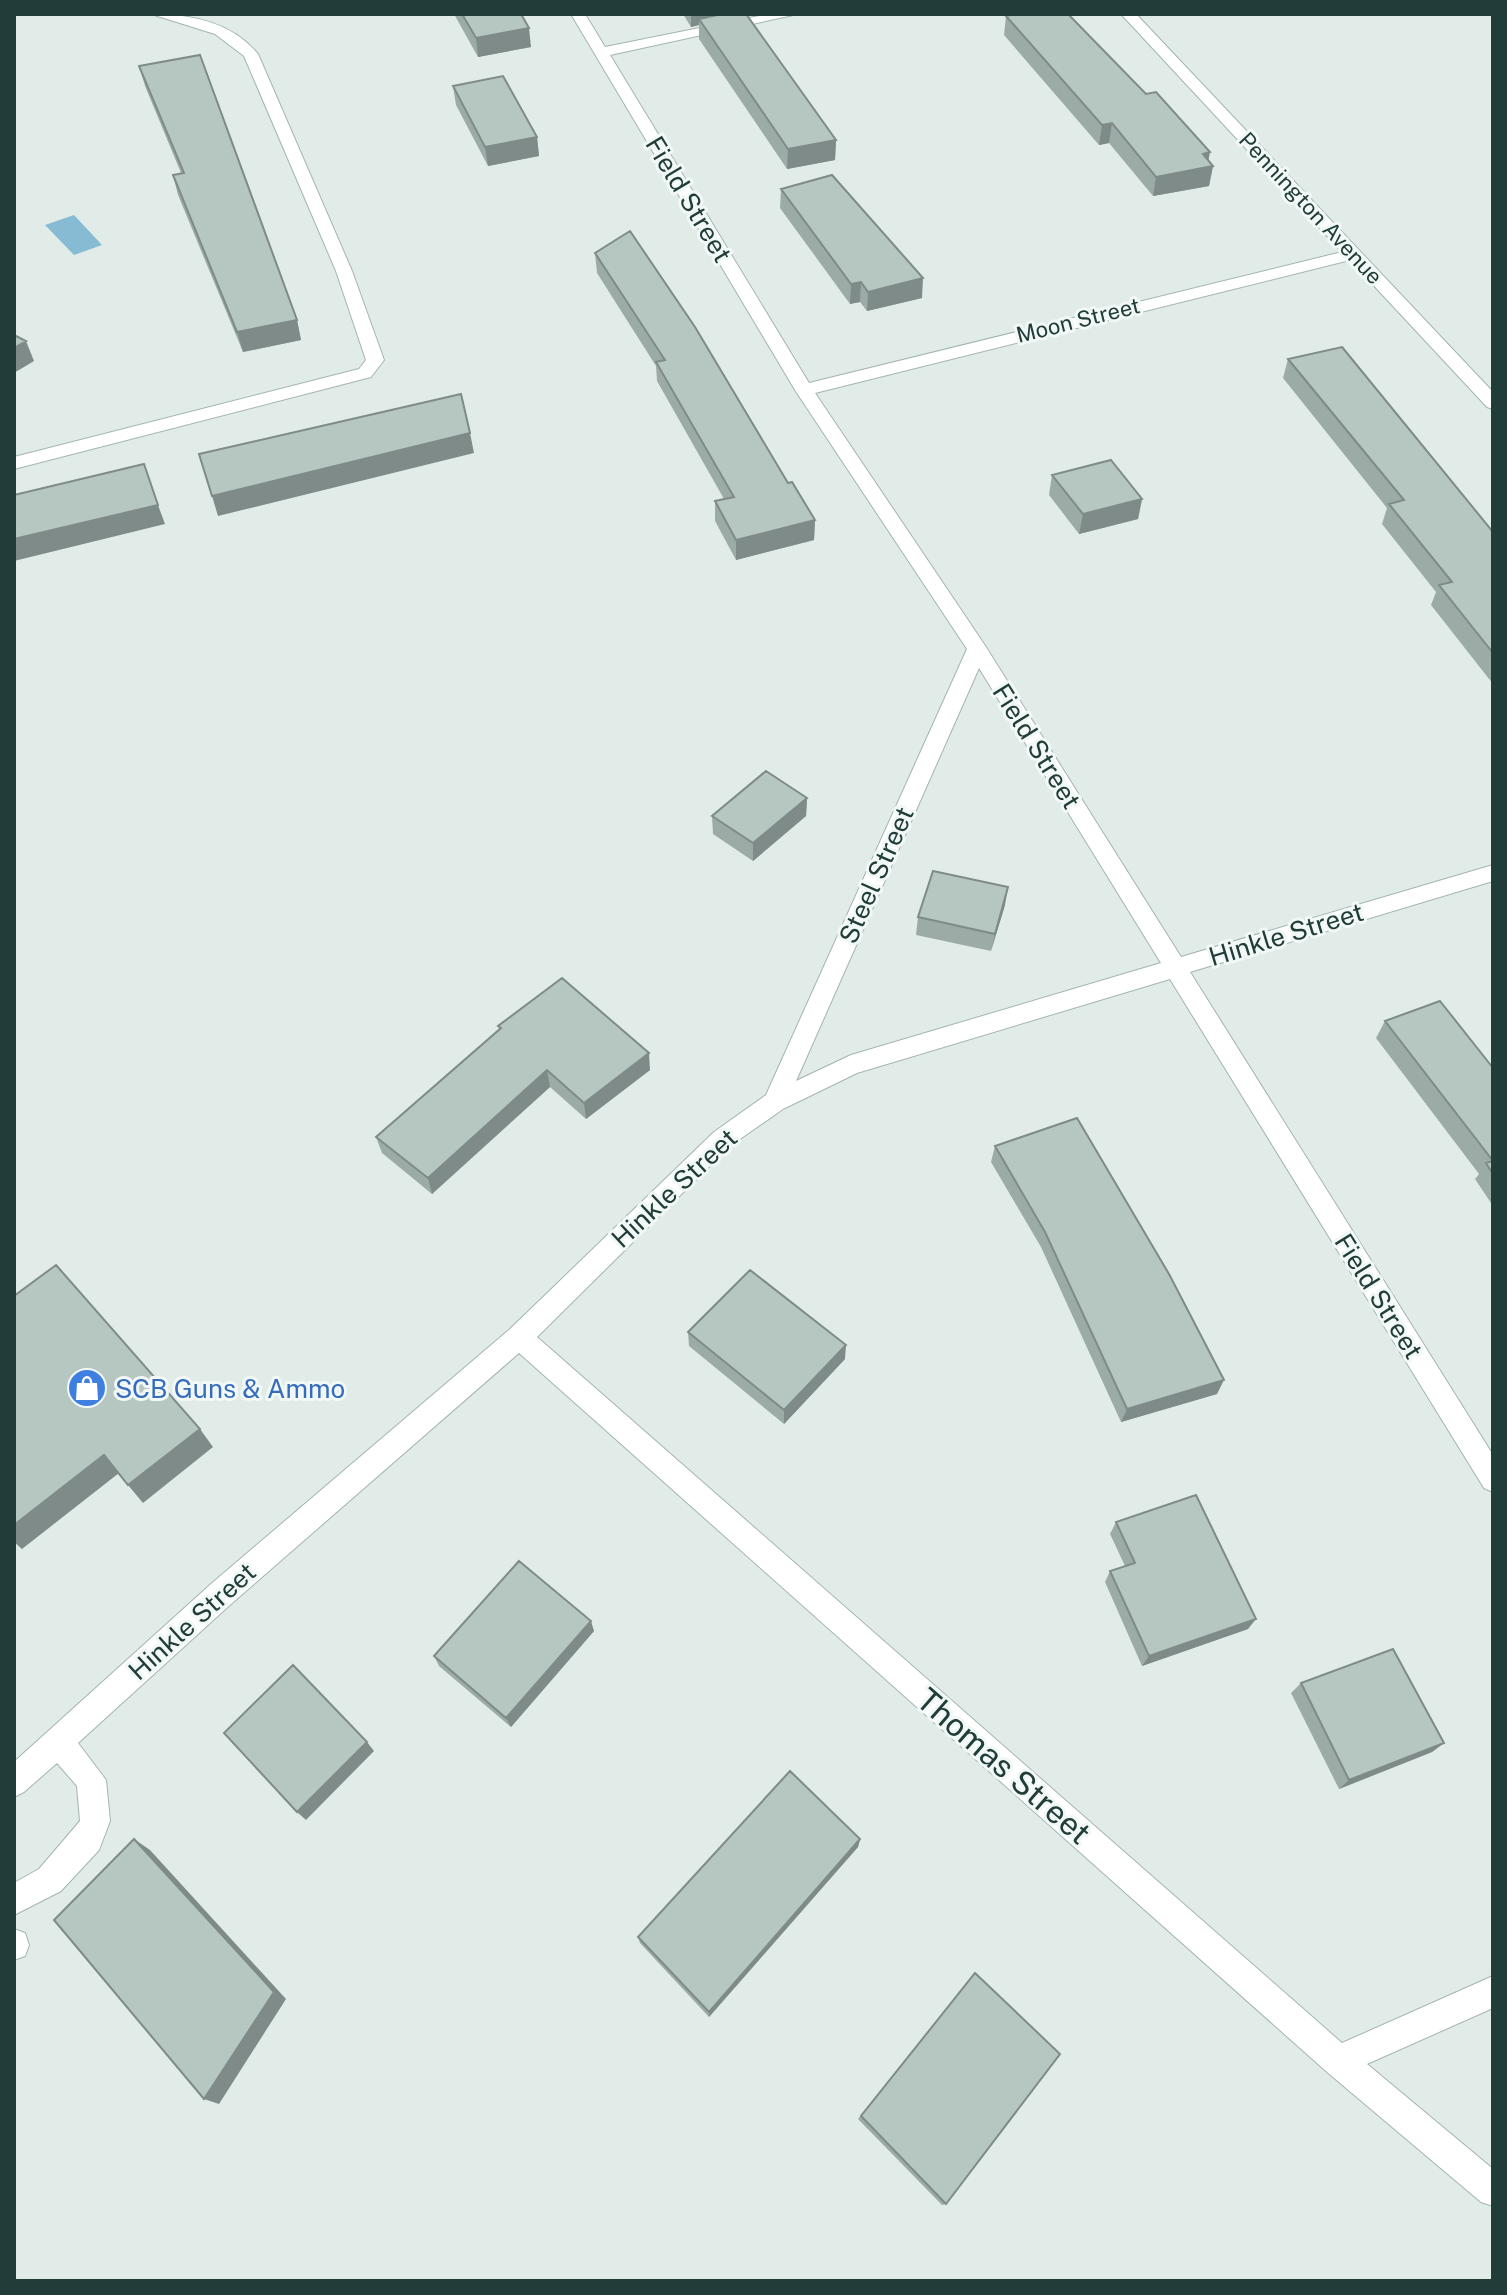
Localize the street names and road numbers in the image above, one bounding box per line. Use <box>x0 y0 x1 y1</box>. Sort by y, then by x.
street label: Pennington Avenue <box>1234 127 1388 289</box>
street label: Field Street <box>639 130 739 268</box>
street label: Moon Street <box>1013 292 1143 348</box>
street label: Field Street <box>986 678 1088 814</box>
street label: Steel Street <box>832 802 920 948</box>
street label: Hinkle Street <box>1205 896 1367 972</box>
street label: Hinkle Street <box>605 1122 743 1254</box>
street label: Field Street <box>1328 1228 1430 1364</box>
street label: Hinkle Street <box>122 1556 262 1686</box>
street label: Thomas Street <box>910 1681 1098 1851</box>

